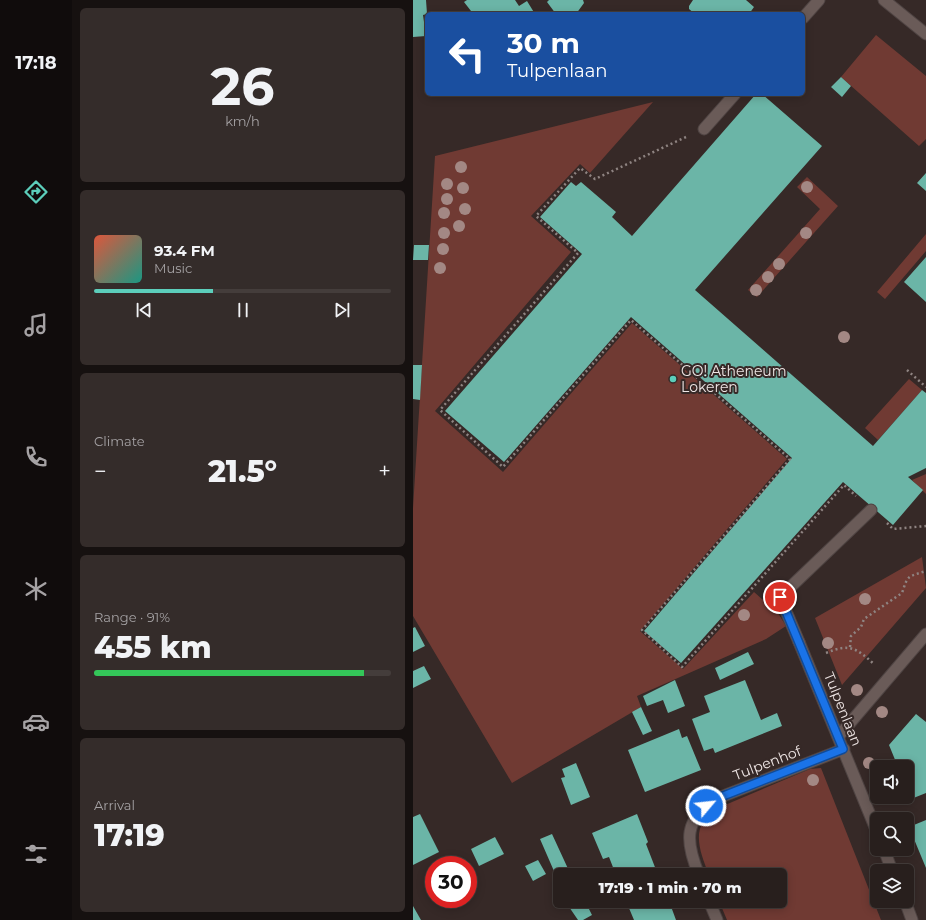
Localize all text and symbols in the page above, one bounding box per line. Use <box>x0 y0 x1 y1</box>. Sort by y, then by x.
text: 30 m <box>507 26 580 60</box>
icon: left <box>441 28 493 80</box>
text: 17:18 <box>15 52 57 74</box>
text: 26 <box>211 55 274 118</box>
text: Tulpenlaan <box>507 60 608 82</box>
text: km/h <box>225 113 260 129</box>
icon: directions <box>22 178 50 206</box>
text: 93.4 FM <box>154 241 215 260</box>
text: Music <box>154 260 192 276</box>
icon: previous <box>133 299 155 321</box>
icon: pause <box>232 299 254 321</box>
icon: next <box>331 299 353 321</box>
icon: music <box>22 311 50 339</box>
place label: GO! Atheneum Lokeren <box>681 362 787 396</box>
marker: GO! Atheneum Lokeren <box>668 374 678 384</box>
text: Climate <box>94 433 145 449</box>
icon: phone <box>22 443 50 471</box>
text: 21.5° <box>208 453 277 490</box>
text: − <box>94 458 107 485</box>
text: + <box>378 458 391 485</box>
icon: climate <box>22 575 50 603</box>
pin <box>763 580 797 614</box>
icon: arrive <box>769 586 791 608</box>
text: Range · 91% <box>94 609 170 625</box>
text: 455 km <box>94 629 212 666</box>
street label: Tulpenlaan <box>820 669 866 749</box>
icon: car <box>22 708 50 736</box>
street label: Tulpenhof <box>730 741 805 784</box>
map controls <box>870 760 914 908</box>
button: sound <box>870 760 914 804</box>
position arrow <box>685 785 727 827</box>
text: Arrival <box>94 797 135 813</box>
button: search <box>870 812 914 856</box>
text: 17:19 <box>94 817 165 854</box>
icon: filters <box>22 840 50 868</box>
speed limit sign: 30 <box>425 856 477 908</box>
button: layers <box>870 864 914 908</box>
text: 17:19 · 1 min · 70 m <box>598 878 742 897</box>

